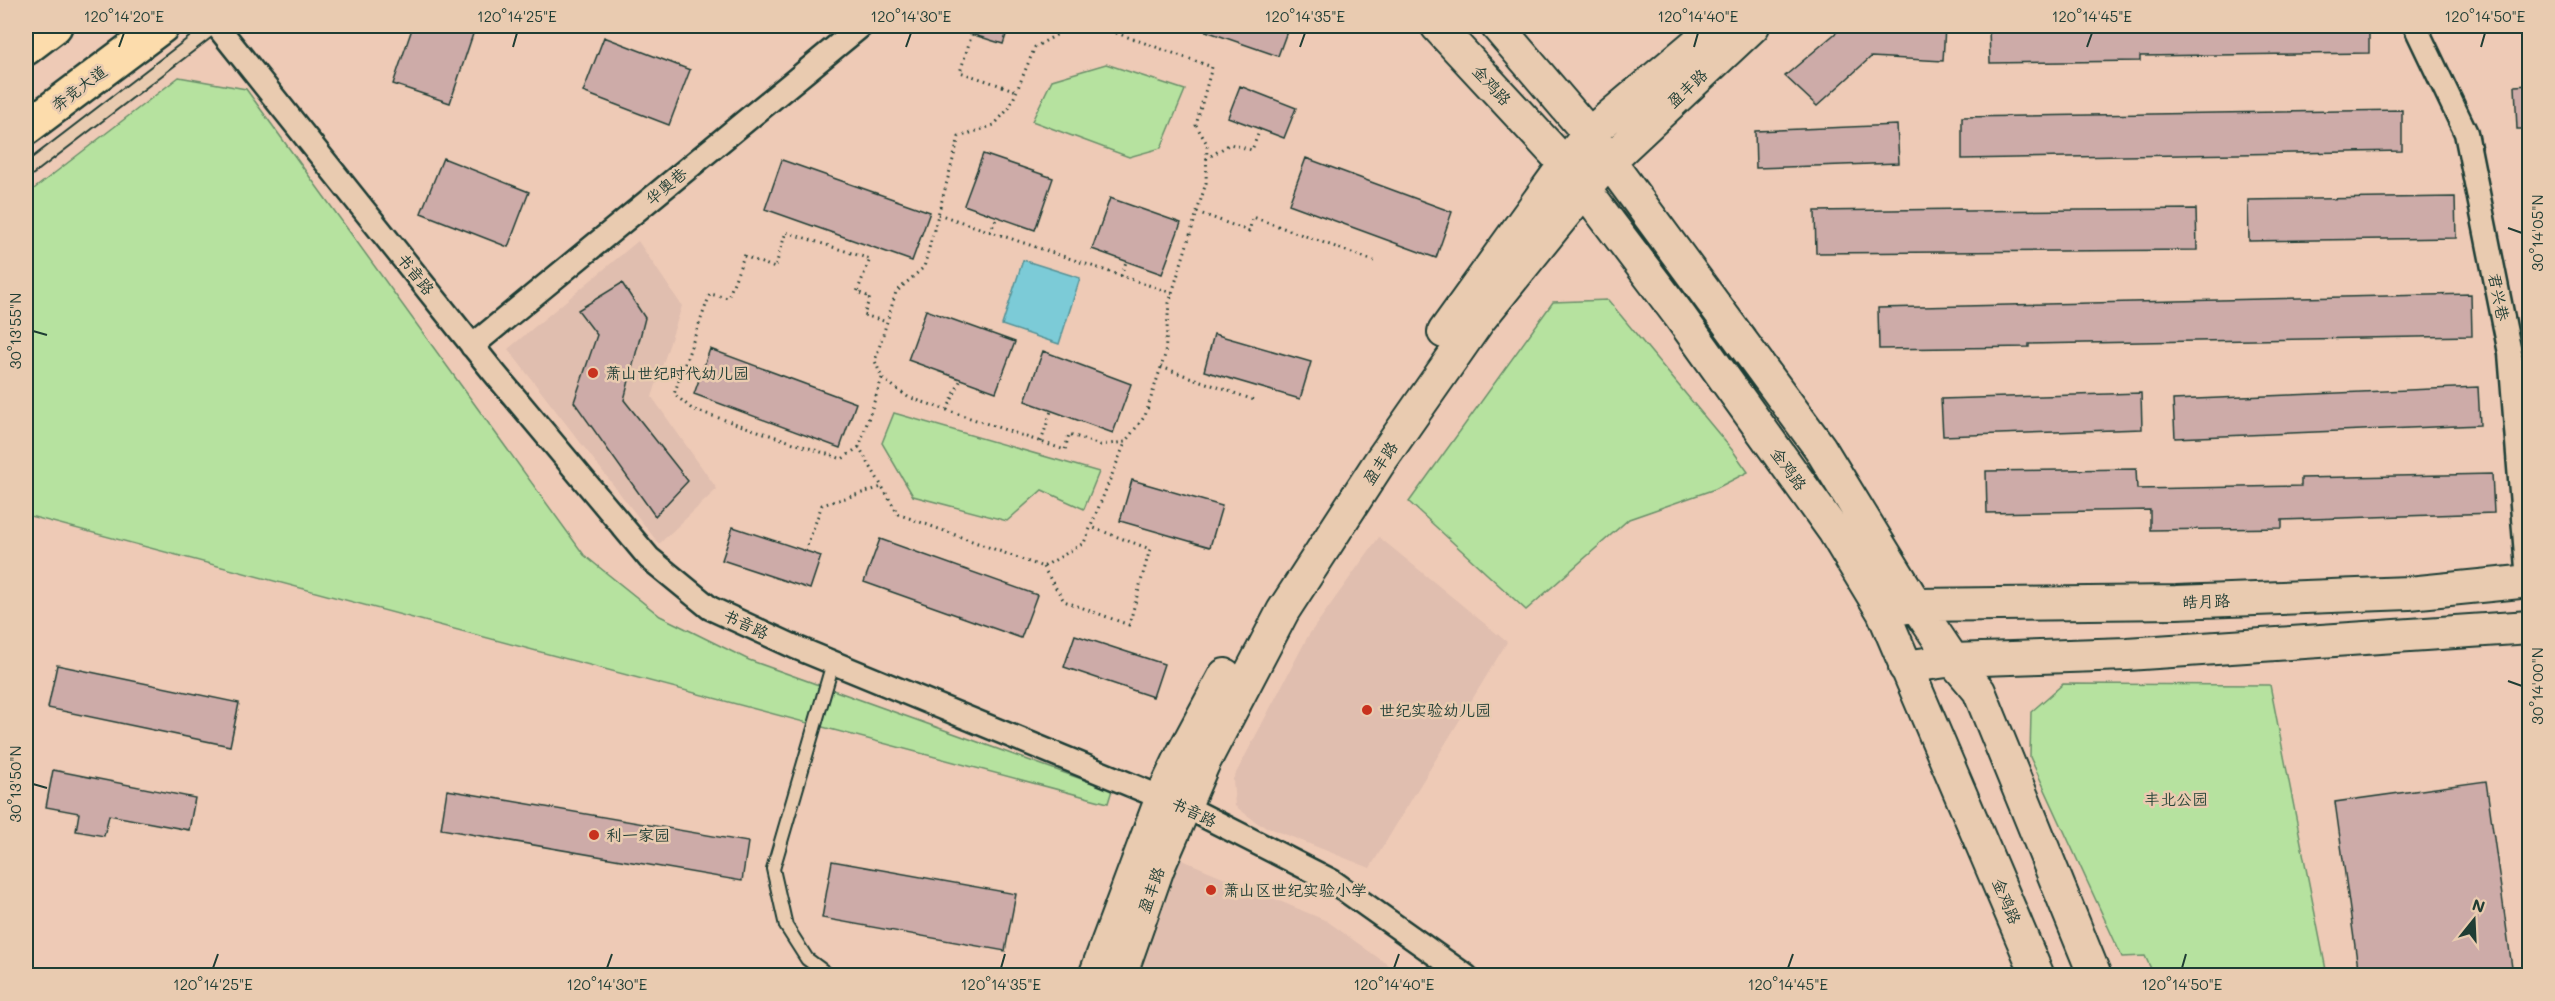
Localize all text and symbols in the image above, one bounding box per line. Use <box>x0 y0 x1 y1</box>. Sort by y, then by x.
text: 120°14'20"E <box>84 6 165 26</box>
text: 120°14'25"E <box>477 6 557 26</box>
text: 120°14'30"E <box>871 6 952 26</box>
text: 120°14'35"E <box>1265 6 1346 26</box>
text: 120°14'40"E <box>1658 6 1739 26</box>
text: 120°14'45"E <box>2052 6 2133 26</box>
text: 120°14'50"E <box>2445 6 2526 26</box>
street label: 奔竞大道 <box>47 60 111 115</box>
street label: 金鸡路 <box>1468 60 1516 109</box>
street label: 盈丰路 <box>1662 64 1711 112</box>
street label: 华奥巷 <box>641 162 691 209</box>
text: 30°14'05"N <box>2527 194 2547 272</box>
street label: 书音路 <box>393 248 440 299</box>
street label: 君兴巷 <box>2485 271 2514 322</box>
text: 30°13'55"N <box>5 293 25 369</box>
place label: 萧山世纪时代幼儿园 <box>605 362 749 383</box>
marker: 萧山世纪时代幼儿园 <box>586 366 600 380</box>
street label: 盈丰路 <box>1357 437 1402 488</box>
street label: 金鸡路 <box>1767 443 1812 494</box>
street label: 皓月路 <box>2182 589 2230 612</box>
street label: 书音路 <box>720 604 772 643</box>
text: 30°14'00"N <box>2527 647 2547 725</box>
place label: 世纪实验幼儿园 <box>1379 699 1491 720</box>
marker: 世纪实验幼儿园 <box>1360 703 1374 717</box>
text: 30°13'50"N <box>5 746 25 823</box>
park label: 丰北公园 <box>2144 788 2208 809</box>
street label: 书音路 <box>1168 792 1220 831</box>
place label: 利一家园 <box>606 824 670 845</box>
marker: 利一家园 <box>587 828 601 842</box>
street label: 盈丰路 <box>1132 864 1169 916</box>
street label: 金鸡路 <box>1988 875 2027 927</box>
place label: 萧山区世纪实验小学 <box>1223 879 1367 900</box>
marker: 萧山区世纪实验小学 <box>1204 883 1218 897</box>
north arrow <box>2444 890 2504 950</box>
text: N <box>2470 893 2488 917</box>
text: 120°14'25"E <box>173 974 253 994</box>
text: 120°14'30"E <box>567 974 648 994</box>
text: 120°14'35"E <box>961 974 1042 994</box>
text: 120°14'40"E <box>1354 974 1435 994</box>
text: 120°14'45"E <box>1748 974 1829 994</box>
text: 120°14'50"E <box>2142 974 2223 994</box>

